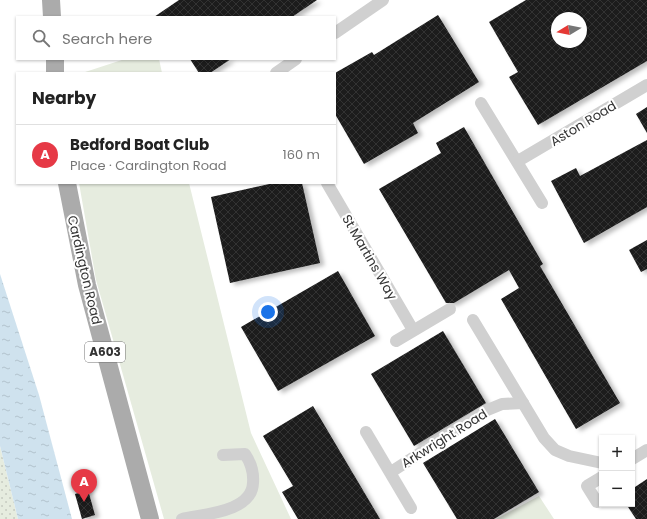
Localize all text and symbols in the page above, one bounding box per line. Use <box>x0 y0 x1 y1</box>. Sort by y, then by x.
north arrow <box>551 12 587 48</box>
search box <box>16 16 336 60</box>
icon: search <box>30 27 52 49</box>
text: Search here <box>62 28 152 49</box>
text: Nearby <box>32 86 96 110</box>
street label: Aston Road <box>547 96 620 151</box>
text: Bedford Boat Club <box>70 134 209 155</box>
text: A <box>40 145 50 164</box>
text: 160 m <box>283 145 320 164</box>
text: Place · Cardington Road <box>70 156 227 175</box>
street label: St Martins Way <box>337 211 402 304</box>
street label: Cardington Road <box>63 214 106 327</box>
your location <box>258 302 278 322</box>
road number: A603 <box>85 342 125 362</box>
street label: Arkwright Road <box>398 404 491 472</box>
map controls <box>599 435 635 507</box>
button: + <box>599 435 635 471</box>
pin: A <box>71 469 97 502</box>
button: − <box>599 471 635 507</box>

